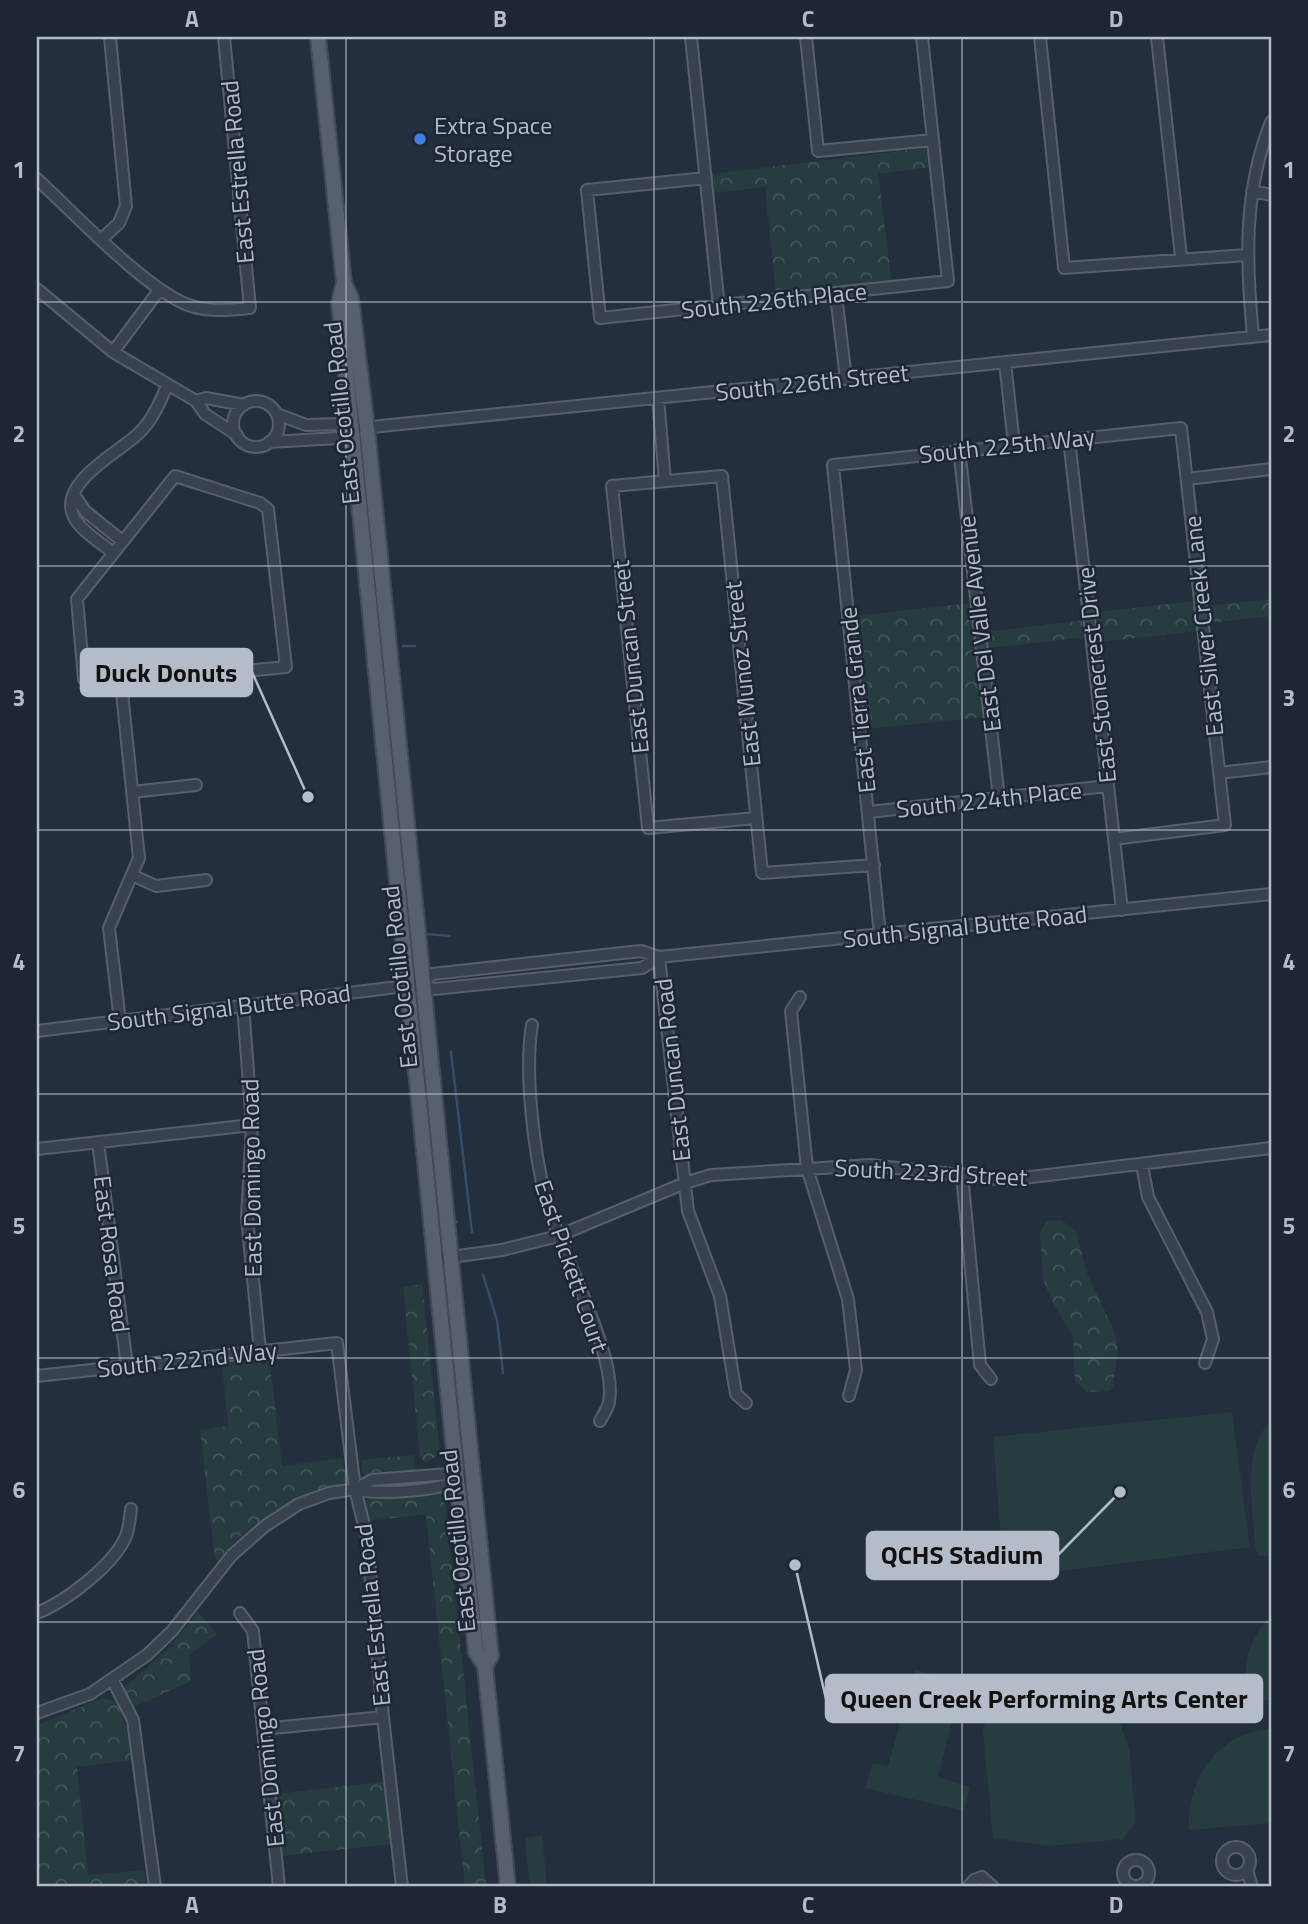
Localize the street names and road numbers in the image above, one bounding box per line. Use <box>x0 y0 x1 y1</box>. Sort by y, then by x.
street label: East Estrella Road <box>211 79 263 265</box>
street label: South 226th Place <box>680 272 868 328</box>
street label: East Ocotillo Road <box>314 320 368 506</box>
street label: South 226th Street <box>714 354 911 410</box>
street label: South 225th Way <box>917 418 1097 472</box>
street label: East Del Valle Avenue <box>948 514 1010 734</box>
street label: East Silver Creek Lane <box>1174 514 1232 738</box>
street label: East Duncan Street <box>602 558 658 755</box>
street label: East Stonecrest Drive <box>1067 565 1125 785</box>
street label: East Munoz Street <box>714 579 770 769</box>
street label: East Tierra Grande <box>829 605 885 795</box>
street label: South 224th Place <box>895 771 1083 827</box>
street label: East Ocotillo Road <box>372 884 426 1070</box>
street label: South Signal Butte Road <box>841 895 1089 957</box>
street label: South Signal Butte Road <box>105 974 353 1040</box>
street label: East Duncan Road <box>644 977 700 1163</box>
street label: East Domingo Road <box>231 1078 271 1278</box>
street label: South 223rd Street <box>834 1149 1029 1195</box>
street label: East Rosa Road <box>85 1173 139 1335</box>
street label: East Pickett Court <box>526 1175 619 1358</box>
street label: South 222nd Way <box>95 1332 279 1386</box>
street label: East Ocotillo Road <box>430 1448 484 1634</box>
street label: East Estrella Road <box>345 1522 399 1708</box>
street label: East Domingo Road <box>237 1647 293 1849</box>

